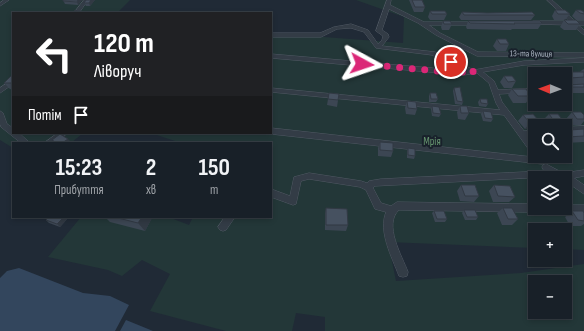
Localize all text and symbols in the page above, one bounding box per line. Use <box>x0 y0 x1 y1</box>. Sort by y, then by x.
text: 120 m <box>94 27 154 60</box>
icon: left <box>28 28 80 80</box>
position arrow <box>341 43 383 85</box>
pin <box>434 45 468 79</box>
street label: 13-та вулиця <box>510 48 553 60</box>
icon: arrive <box>440 51 462 73</box>
text: Ліворуч <box>94 61 141 82</box>
north arrow <box>528 67 572 111</box>
map controls <box>528 67 572 319</box>
icon: arrive <box>70 104 92 126</box>
text: Потім <box>28 106 62 125</box>
button: search <box>528 119 572 163</box>
park label: Мрія <box>423 135 441 148</box>
text: 15:23 <box>56 153 102 182</box>
text: 2 <box>146 153 156 182</box>
text: 150 <box>198 153 230 182</box>
button: layers <box>528 171 572 215</box>
text: Прибуття <box>54 182 104 198</box>
text: хв <box>146 182 156 198</box>
text: m <box>210 182 218 198</box>
button: + <box>528 223 572 267</box>
button: − <box>528 275 572 319</box>

